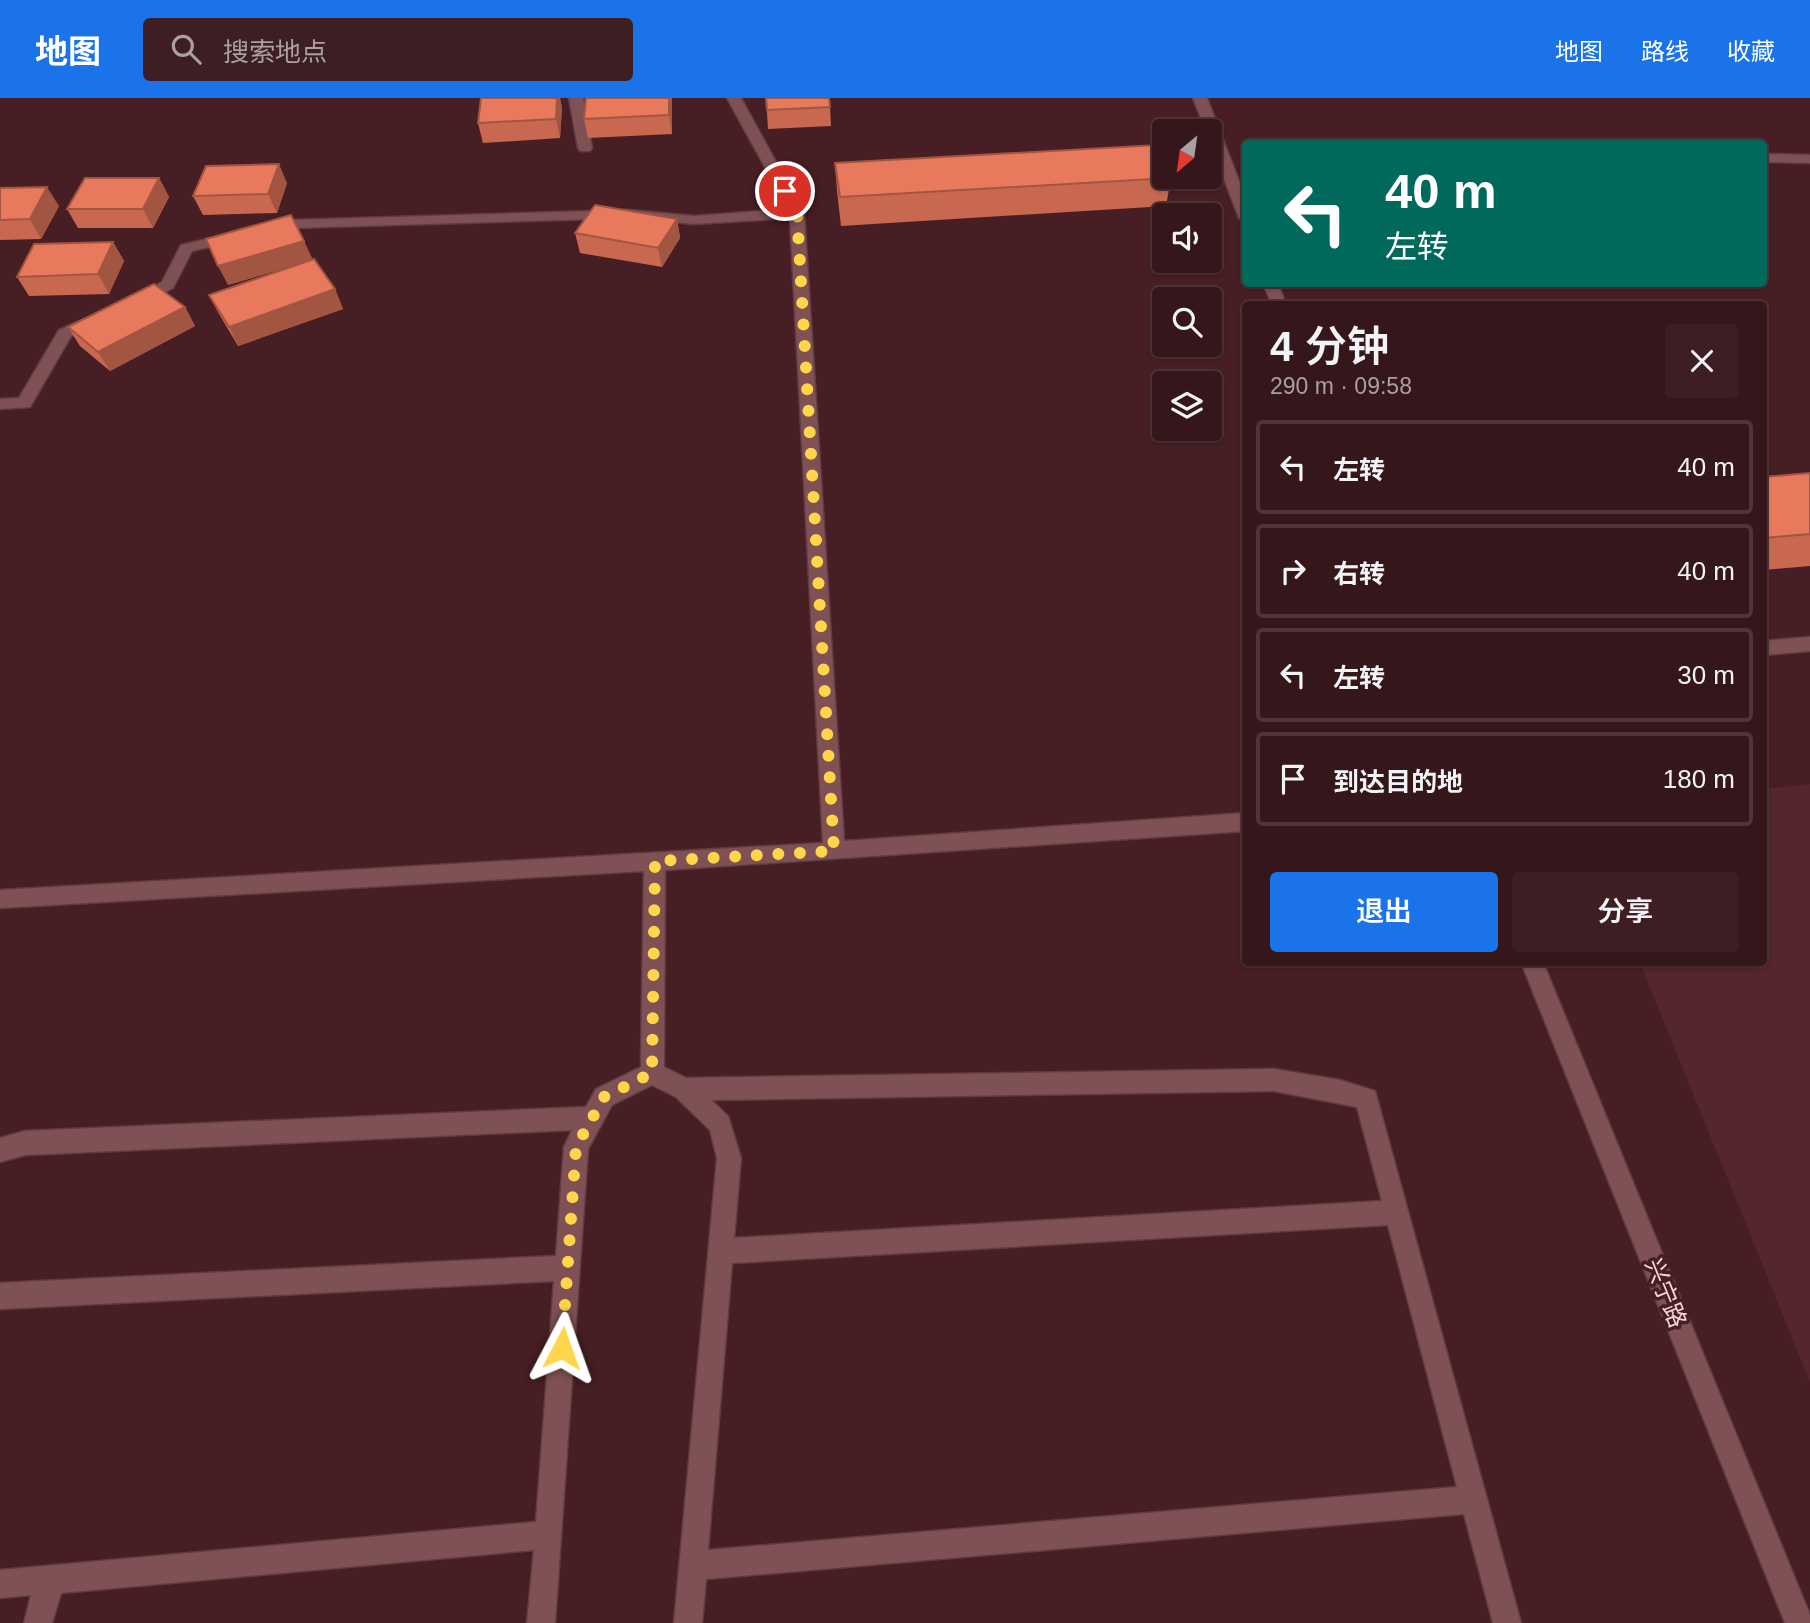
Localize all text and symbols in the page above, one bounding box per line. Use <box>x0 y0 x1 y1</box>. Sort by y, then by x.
search box <box>143 18 633 81</box>
icon: search <box>167 30 205 68</box>
text: 地图 <box>35 33 101 70</box>
text: 搜索地点 <box>223 37 327 67</box>
text: 地图 <box>1555 38 1603 65</box>
text: 路线 <box>1641 38 1689 65</box>
text: 收藏 <box>1727 38 1775 65</box>
north arrow <box>1152 119 1222 189</box>
map controls <box>1152 119 1222 441</box>
pin <box>755 161 815 221</box>
text: 40 m <box>1385 164 1497 218</box>
icon: left <box>1270 168 1361 259</box>
icon: arrive <box>766 172 804 210</box>
button: sound <box>1152 203 1222 273</box>
text: 左转 <box>1385 229 1449 265</box>
button: search <box>1152 287 1222 357</box>
text: 4 分钟 <box>1270 323 1389 370</box>
button: close <box>1665 324 1739 398</box>
button: layers <box>1152 371 1222 441</box>
text: 290 m · 09:58 <box>1270 373 1412 399</box>
icon: left <box>1274 448 1312 486</box>
text: 40 m <box>1677 452 1735 482</box>
text: 左转 <box>1333 455 1385 485</box>
icon: right <box>1274 552 1312 590</box>
text: 40 m <box>1677 556 1735 586</box>
text: 右转 <box>1333 559 1385 589</box>
icon: left <box>1274 656 1312 694</box>
text: 30 m <box>1677 660 1735 690</box>
text: 左转 <box>1333 663 1385 693</box>
icon: arrive <box>1274 760 1312 798</box>
text: 180 m <box>1663 764 1735 794</box>
text: 到达目的地 <box>1333 767 1463 797</box>
button: 退出 <box>1270 872 1498 952</box>
button: 分享 <box>1512 872 1739 952</box>
street label: 兴宁路 <box>1640 1255 1692 1331</box>
position arrow <box>525 1311 599 1385</box>

